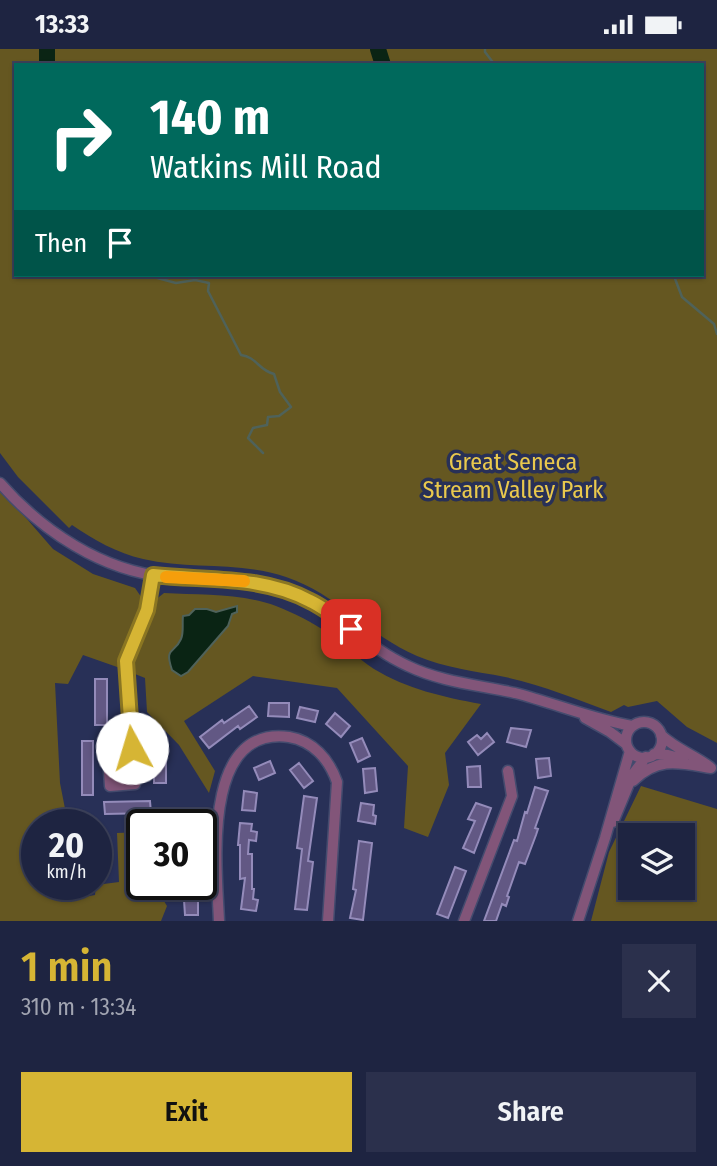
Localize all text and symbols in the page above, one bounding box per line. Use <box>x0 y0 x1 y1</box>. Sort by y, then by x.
text: 13:33 <box>35 9 89 40</box>
text: 140 m <box>150 88 270 147</box>
icon: right <box>35 91 126 182</box>
text: Watkins Mill Road <box>150 148 382 186</box>
icon: arrive <box>101 224 139 262</box>
text: Then <box>35 228 87 259</box>
park label: Great Seneca Stream Valley Park <box>422 448 604 504</box>
pin <box>321 599 381 659</box>
icon: arrive <box>332 610 370 648</box>
position arrow <box>95 711 169 785</box>
speed limit sign: 30 <box>126 809 217 900</box>
map controls <box>618 823 695 900</box>
button: layers <box>618 823 695 900</box>
text: 20 <box>49 824 84 866</box>
text: km/h <box>46 861 87 883</box>
text: 1 min <box>21 942 112 992</box>
button: close <box>622 944 696 1018</box>
text: 310 m · 13:34 <box>21 993 136 1021</box>
button: Exit <box>21 1072 352 1152</box>
button: Share <box>366 1072 696 1152</box>

